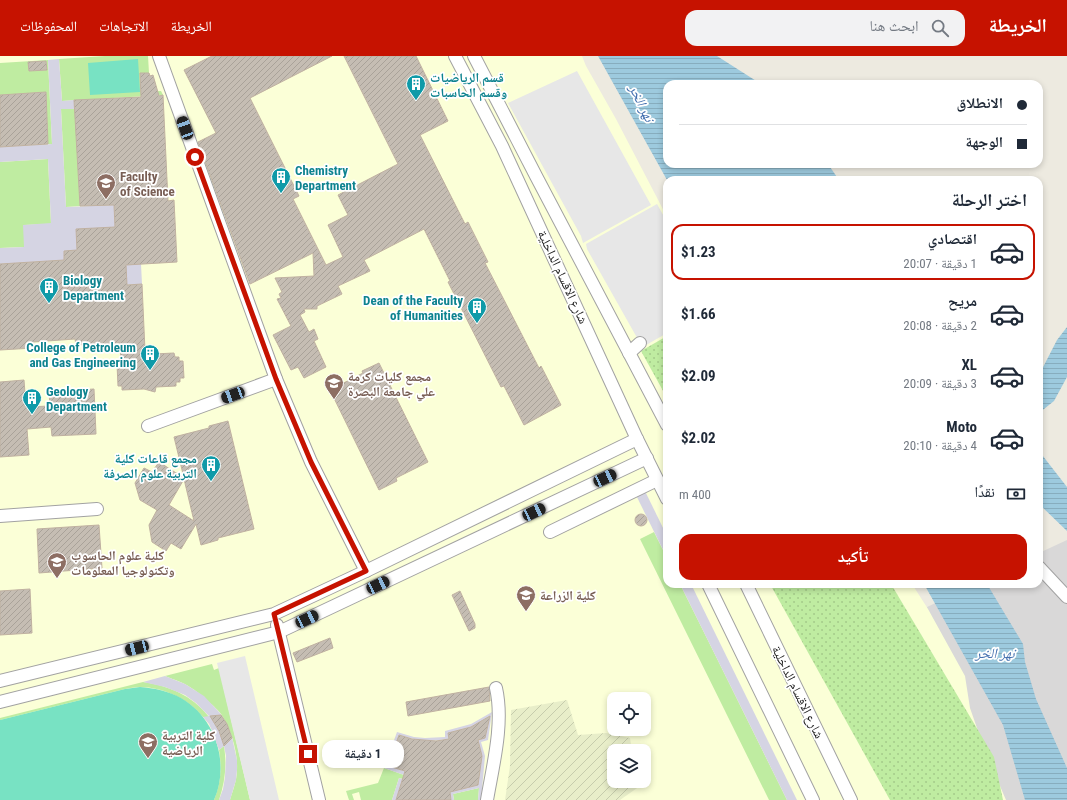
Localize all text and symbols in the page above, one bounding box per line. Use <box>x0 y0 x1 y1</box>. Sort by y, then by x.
search box <box>685 10 965 46</box>
text: الخريطة <box>989 14 1047 37</box>
text: ابحث هنا <box>870 17 919 35</box>
icon: search <box>929 17 951 39</box>
text: المحفوظات <box>20 18 77 34</box>
text: الاتجاهات <box>99 18 149 34</box>
text: الخريطة <box>171 18 212 34</box>
place label: قسم الرياضيات وقسم الحاسبات <box>430 70 507 102</box>
building icon: قسم الرياضيات وقسم الحاسبات <box>405 73 427 101</box>
water label: نهر الخر <box>626 81 659 126</box>
text: الانطلاق <box>957 94 1003 112</box>
car <box>175 115 195 141</box>
text: الوجهة <box>965 133 1003 151</box>
route start <box>186 148 204 166</box>
place label: Chemistry Department <box>295 163 356 193</box>
building icon: Chemistry Department <box>270 166 292 194</box>
place label: Faculty of Science <box>120 169 175 199</box>
school or university icon: Faculty of Science <box>95 172 117 200</box>
text: اختر الرحلة <box>952 189 1027 210</box>
street label: شارع الاقسام الداخلية <box>533 228 591 327</box>
text: اقتصادي <box>928 230 977 248</box>
icon: car <box>989 234 1025 270</box>
text: $1.23 <box>681 243 716 261</box>
text: 1 دقيقة · 20:07 <box>903 256 977 271</box>
place label: Biology Department <box>63 273 124 303</box>
building icon: Biology Department <box>38 276 60 304</box>
text: مريح <box>948 292 977 310</box>
place label: Dean of the Faculty of Humanities <box>363 293 463 323</box>
building icon: Dean of the Faculty of Humanities <box>466 296 488 324</box>
icon: car <box>989 296 1025 332</box>
text: $1.66 <box>681 305 716 323</box>
text: 2 دقيقة · 20:08 <box>903 318 977 333</box>
place label: College of Petroleum and Gas Engineering <box>26 340 136 370</box>
building icon: College of Petroleum and Gas Engineering <box>139 343 161 371</box>
text: XL <box>961 356 977 374</box>
icon: car <box>989 358 1025 394</box>
text: $2.09 <box>681 367 716 385</box>
place label: مجمع كليات كرمة علي جامعة البصرة <box>348 369 435 402</box>
school or university icon: مجمع كليات كرمة علي جامعة البصرة <box>323 372 345 400</box>
text: 3 دقيقة · 20:09 <box>903 376 977 391</box>
place label: Geology Department <box>46 384 107 414</box>
car <box>220 385 246 405</box>
building icon: Geology Department <box>21 387 43 415</box>
text: Moto <box>946 418 977 436</box>
icon: car <box>989 420 1025 456</box>
text: $2.02 <box>681 429 716 447</box>
text: 4 دقيقة · 20:10 <box>903 438 977 453</box>
place label: مجمع قاعات كلية التربية علوم الصرفة <box>103 451 197 483</box>
building icon: مجمع قاعات كلية التربية علوم الصرفة <box>200 454 222 482</box>
car <box>592 467 618 489</box>
text: نقدًا <box>974 483 995 501</box>
icon: cash <box>1005 483 1027 505</box>
text: 400 m <box>679 487 711 502</box>
car <box>521 501 547 523</box>
button: تأكيد <box>679 534 1027 580</box>
place label: كلية علوم الحاسوب وتكنولوجيا المعلومات <box>71 548 175 578</box>
school or university icon: كلية علوم الحاسوب وتكنولوجيا المعلومات <box>46 551 68 579</box>
car <box>365 574 391 596</box>
school or university icon: كلية الزراعة <box>515 584 537 612</box>
place label: كلية الزراعة <box>540 588 596 603</box>
car <box>294 608 320 630</box>
car <box>124 639 150 657</box>
street label: شارع الاقسام الداخلية <box>767 643 827 742</box>
water label: نهر الخر <box>974 645 1017 661</box>
map controls <box>607 692 651 788</box>
button: locate <box>607 692 651 736</box>
place label: كلية التربية الرياضية <box>162 728 216 758</box>
school or university icon: كلية التربية الرياضية <box>137 731 159 759</box>
callout: 1 دقيقة <box>322 740 404 768</box>
button: layers <box>607 744 651 788</box>
route end <box>299 745 317 763</box>
text: 1 دقيقة <box>345 746 381 761</box>

